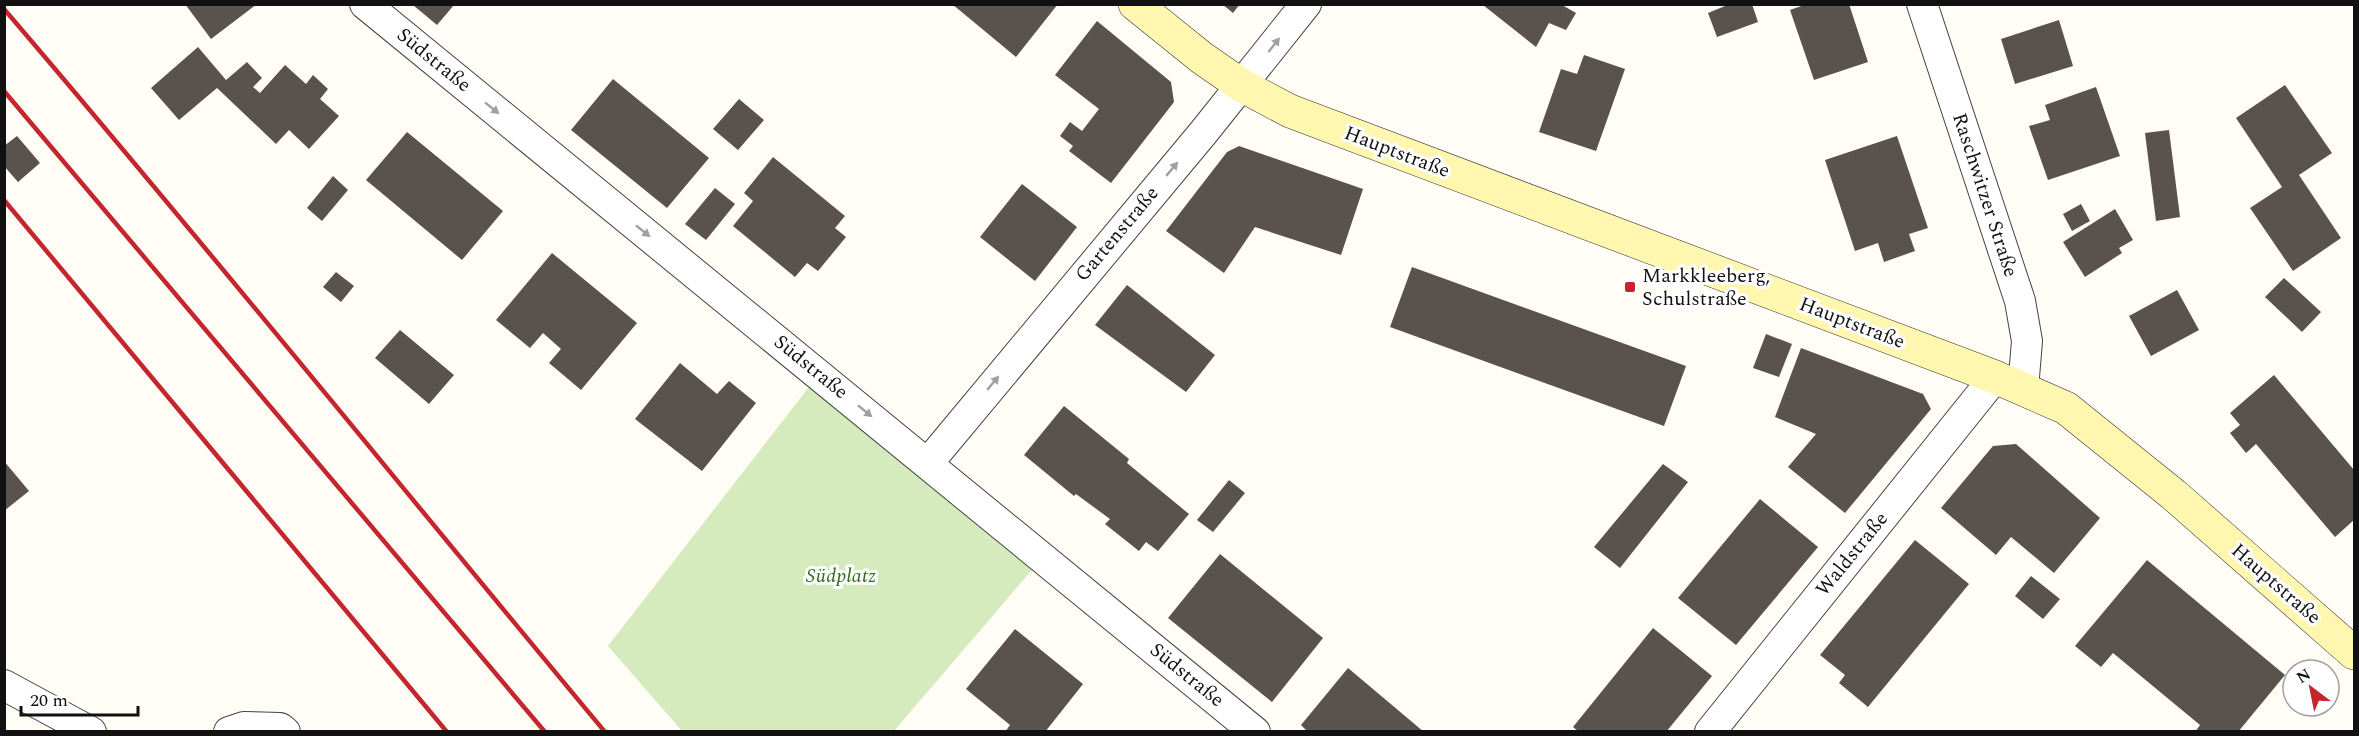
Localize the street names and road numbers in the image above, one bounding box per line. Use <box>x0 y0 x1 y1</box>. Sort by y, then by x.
street label: Südstraße <box>390 21 478 99</box>
street label: Raschwitzer Straße <box>1944 109 2026 281</box>
street label: Hauptstraße <box>1340 118 1454 186</box>
street label: Gartenstraße <box>1068 180 1166 288</box>
street label: Hauptstraße <box>1795 289 1909 357</box>
street label: Südstraße <box>767 328 855 406</box>
street label: Waldstraße <box>1808 505 1896 603</box>
street label: Hauptstraße <box>2224 536 2328 632</box>
street label: Südstraße <box>1143 636 1231 714</box>

